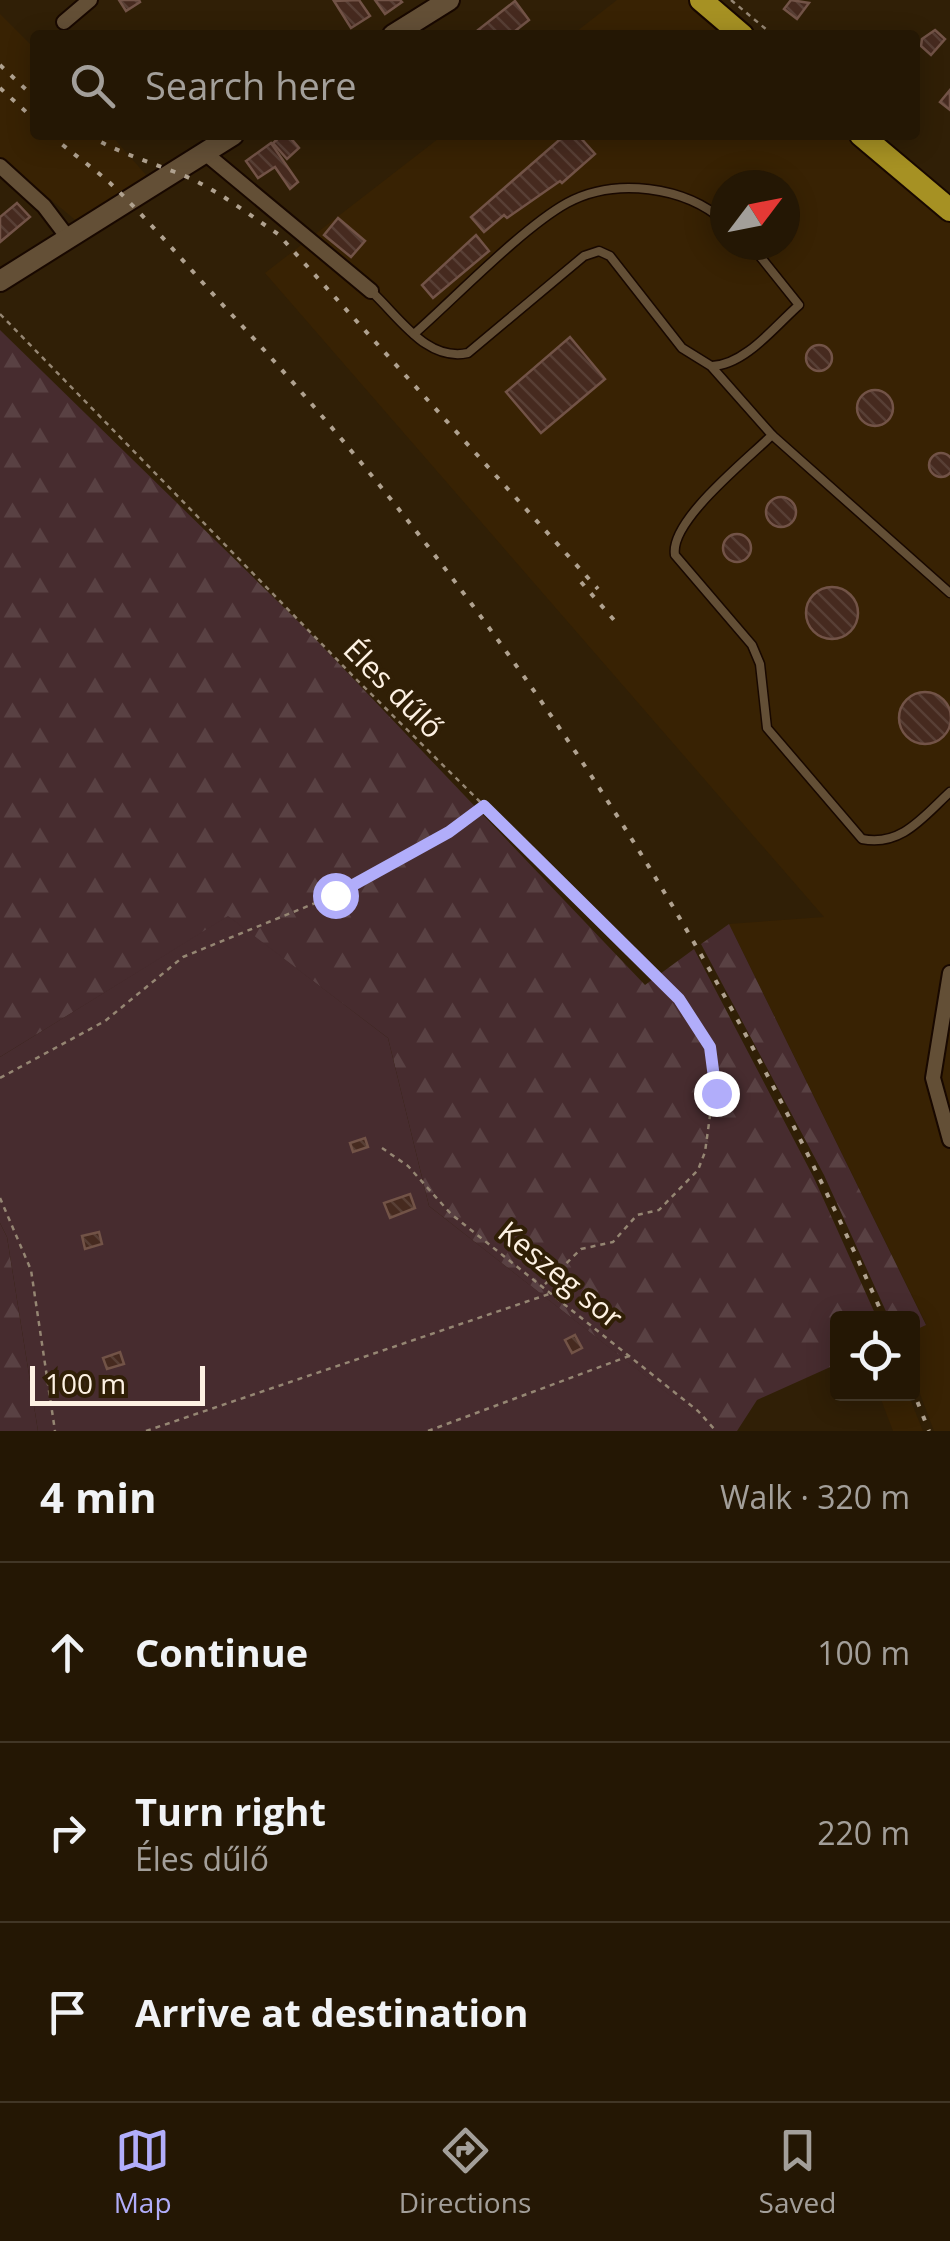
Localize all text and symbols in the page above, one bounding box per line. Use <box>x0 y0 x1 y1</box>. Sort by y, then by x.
search box <box>30 30 920 140</box>
icon: search <box>65 58 120 113</box>
text: Search here <box>145 59 357 111</box>
north arrow <box>710 170 800 260</box>
street label: Éles dűlő <box>335 629 453 747</box>
route start <box>313 873 359 919</box>
route end <box>694 1071 740 1117</box>
street label: Keszeg sor <box>490 1211 632 1337</box>
map controls <box>830 1311 920 1401</box>
button: locate <box>830 1311 920 1401</box>
scale bar <box>30 1361 205 1406</box>
text: 100 m <box>45 1364 126 1402</box>
text: 4 min <box>40 1468 157 1525</box>
text: Walk · 320 m <box>720 1475 910 1518</box>
icon: ahead <box>40 1625 95 1680</box>
text: Continue <box>135 1626 308 1678</box>
text: 100 m <box>817 1631 910 1674</box>
text: Turn right <box>135 1785 326 1837</box>
icon: right <box>40 1805 95 1860</box>
text: 220 m <box>817 1811 910 1854</box>
text: Éles dűlő <box>135 1837 269 1880</box>
icon: arrive <box>40 1985 95 2040</box>
text: Arrive at destination <box>135 1986 529 2038</box>
tab: Map <box>114 2123 172 2221</box>
tab: Directions <box>399 2123 531 2221</box>
tab: Saved <box>759 2123 836 2221</box>

